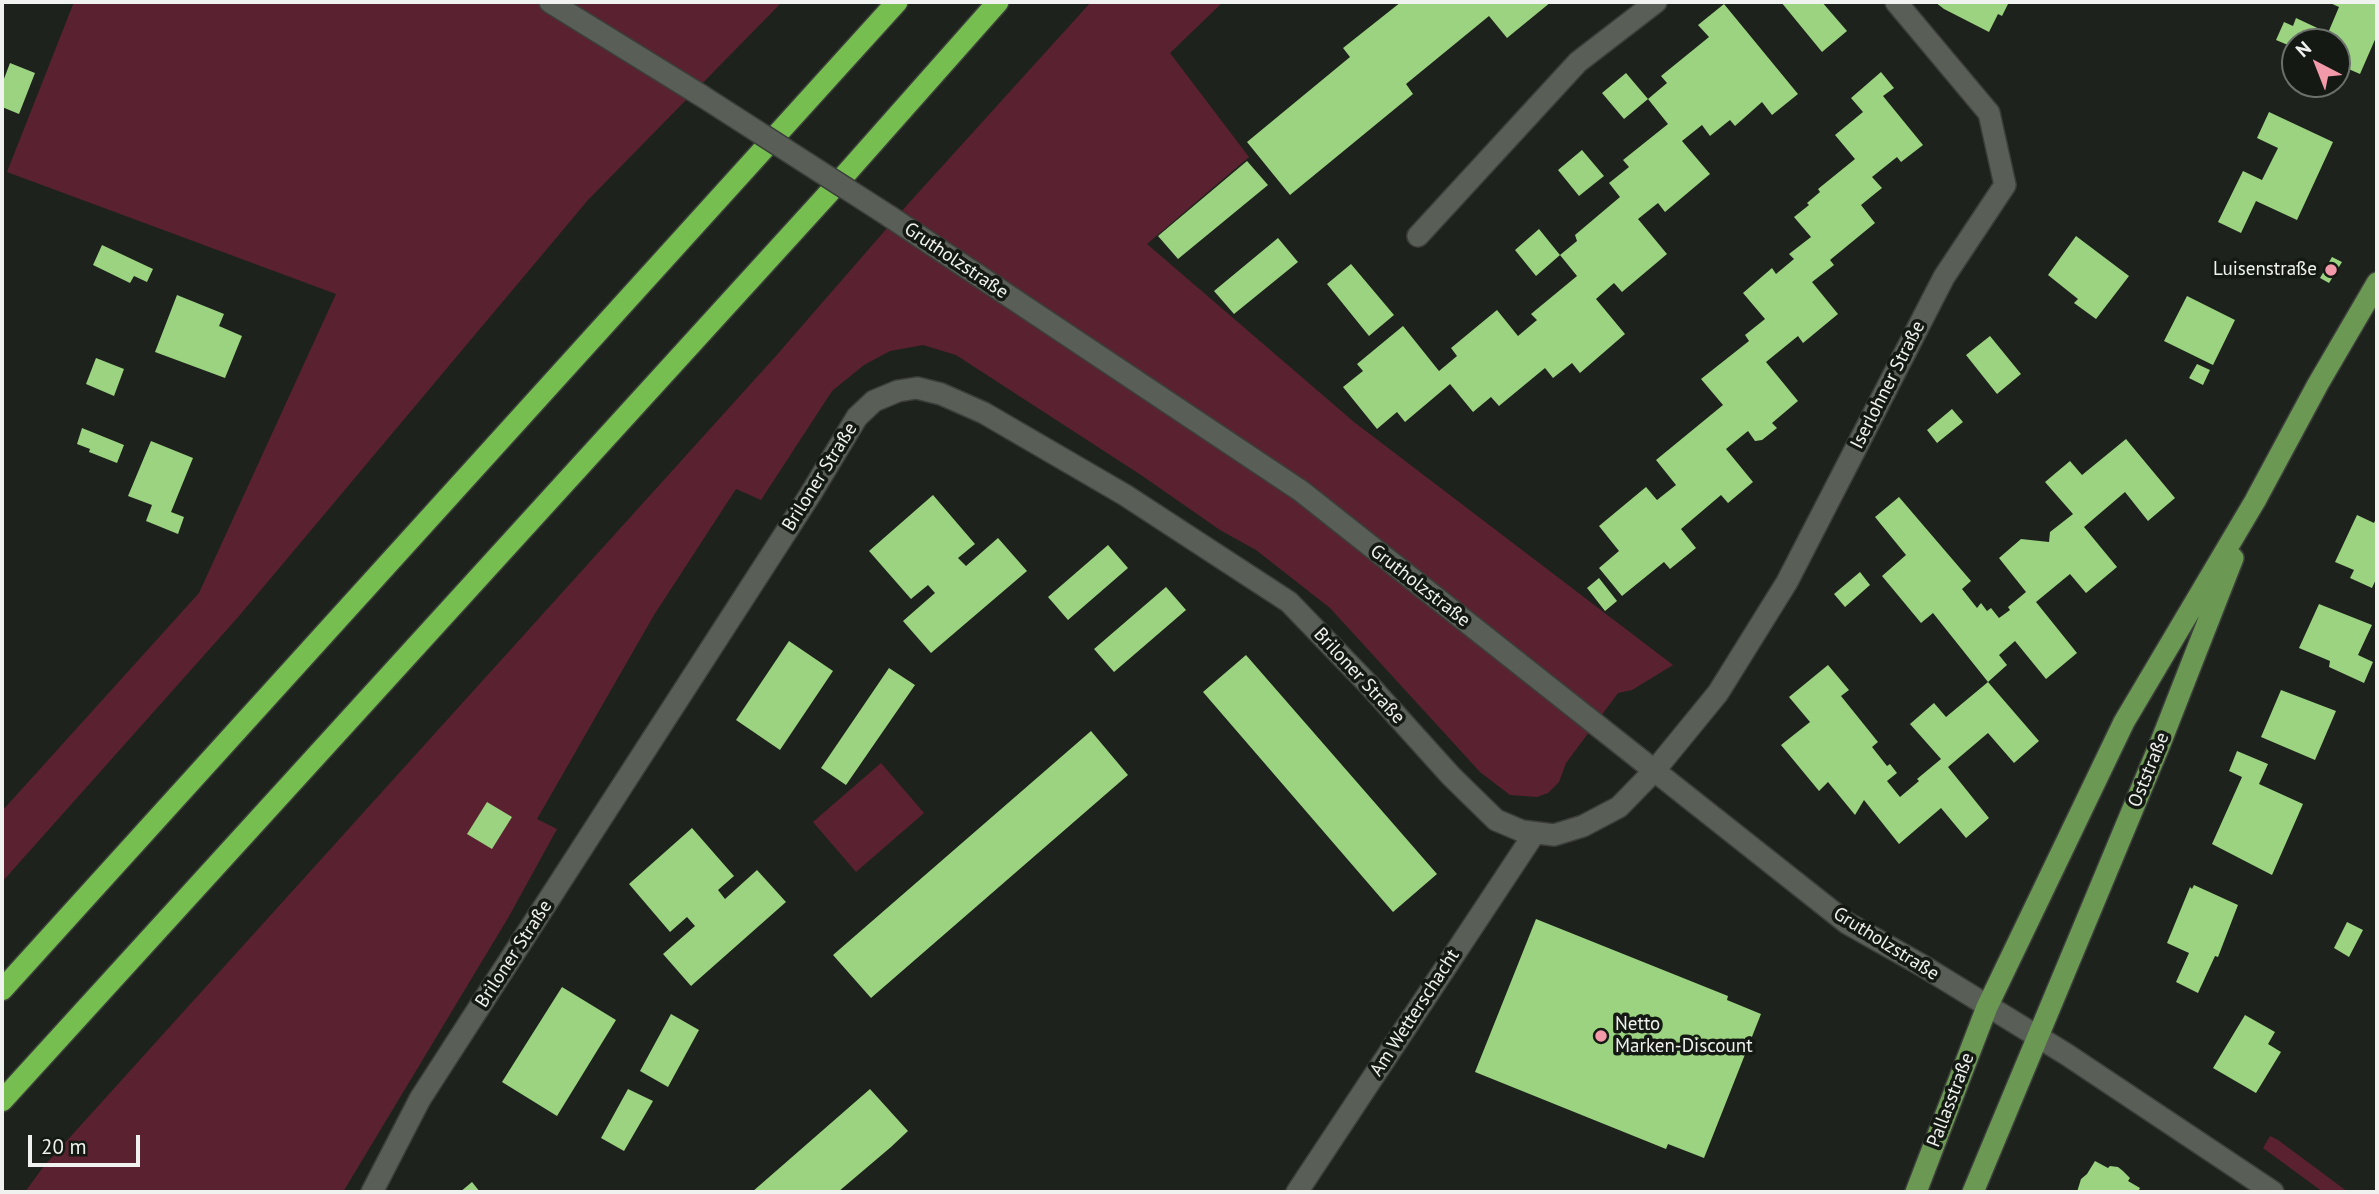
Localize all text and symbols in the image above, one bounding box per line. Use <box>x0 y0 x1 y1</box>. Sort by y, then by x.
north arrow <box>2281 28 2351 98</box>
text: N <box>2291 36 2316 62</box>
street label: Grutholzstraße <box>900 218 1012 304</box>
place label: Luisenstraße <box>2213 259 2317 281</box>
marker: Luisenstraße <box>2323 262 2339 278</box>
street label: Iserlohner Straße <box>1846 317 1930 453</box>
street label: Briloner Straße <box>778 419 862 535</box>
street label: Grutholzstraße <box>1365 540 1475 632</box>
street label: Briloner Straße <box>1309 623 1409 729</box>
street label: Oststraße <box>2124 729 2174 811</box>
street label: Briloner Straße <box>471 896 557 1012</box>
street label: Grutholzstraße <box>1829 902 1943 986</box>
street label: Am Wetterschacht <box>1365 945 1465 1081</box>
place label: Netto Marken-Discount <box>1615 1014 1753 1058</box>
marker: Netto Marken-Discount <box>1593 1028 1609 1044</box>
street label: Pallasstraße <box>1923 1050 1979 1150</box>
scale bar <box>32 1120 144 1164</box>
text: 20 m <box>41 1133 87 1160</box>

